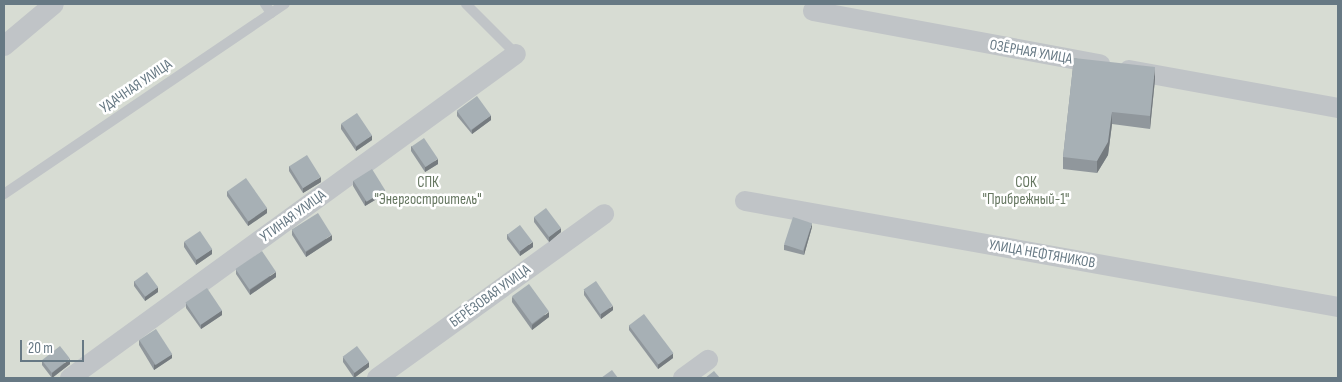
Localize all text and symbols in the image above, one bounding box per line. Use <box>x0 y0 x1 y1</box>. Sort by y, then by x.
street label: ОЗЁРНАЯ УЛИЦА <box>988 36 1074 68</box>
street label: УДАЧНАЯ УЛИЦА <box>96 55 176 117</box>
park label: СПК "Энергостроитель" <box>374 173 482 208</box>
park label: СОК "Прибрежный-1" <box>983 173 1069 208</box>
street label: УТИНАЯ УЛИЦА <box>257 186 329 246</box>
street label: УЛИЦА НЕФТЯНИКОВ <box>987 236 1097 272</box>
street label: БЕРЁЗОВАЯ УЛИЦА <box>446 261 534 331</box>
scale bar <box>22 330 86 362</box>
text: 20 m <box>28 339 53 358</box>

